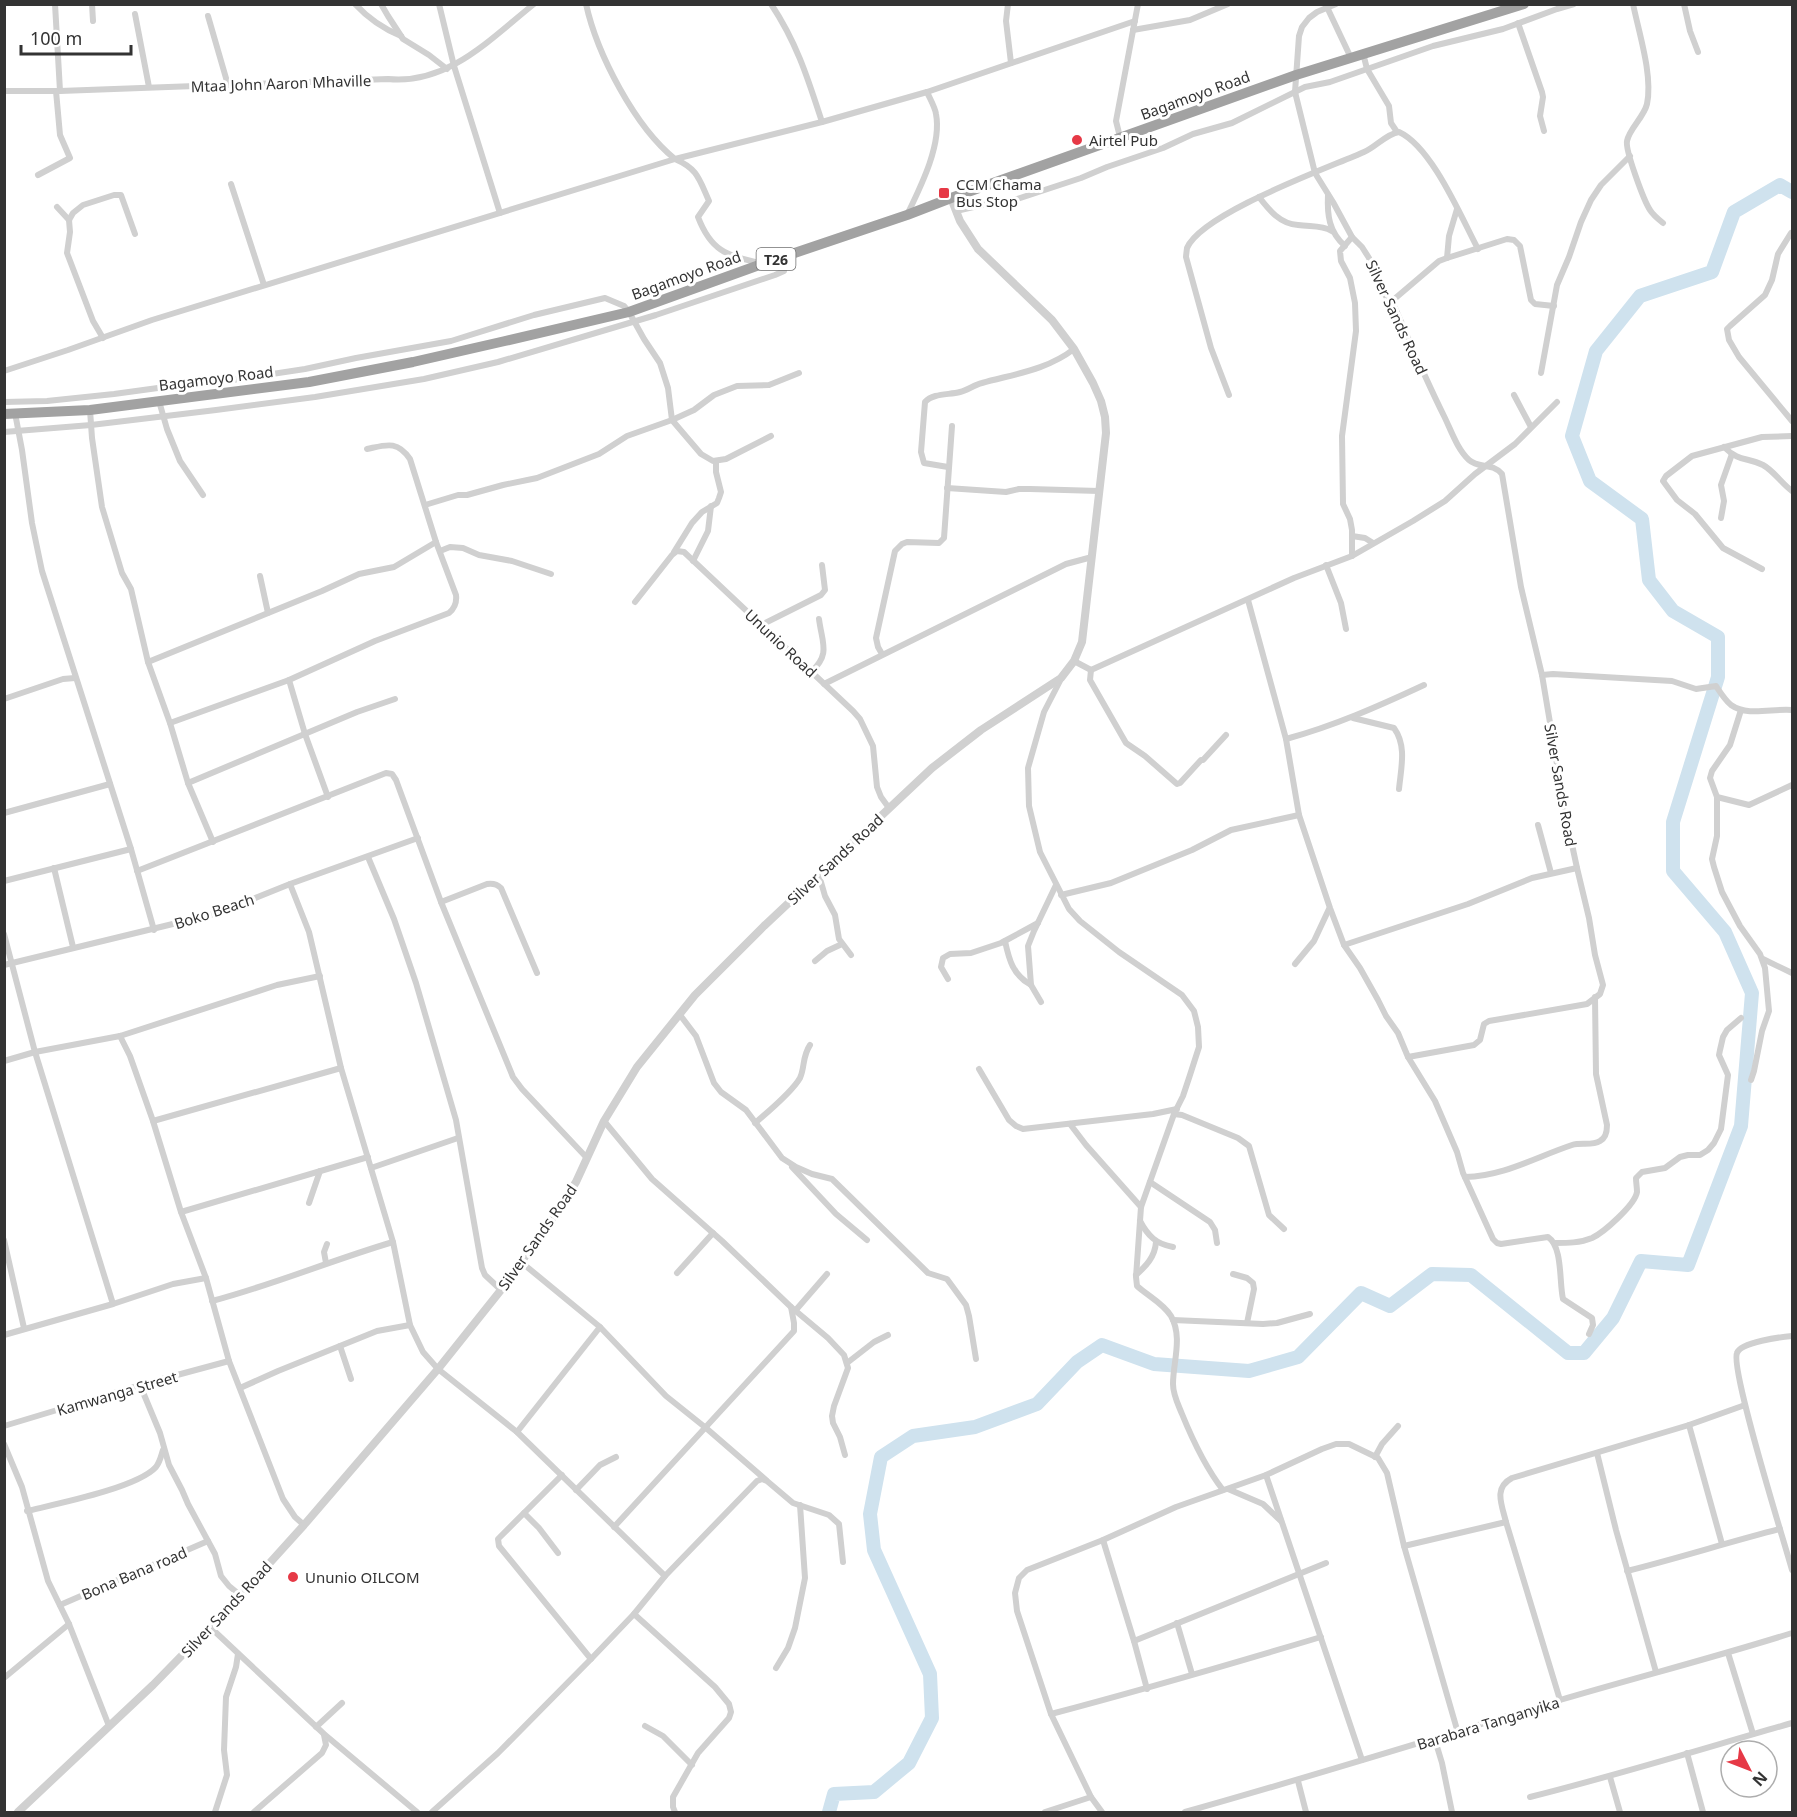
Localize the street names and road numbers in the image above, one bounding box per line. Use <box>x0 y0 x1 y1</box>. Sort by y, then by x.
street label: Bagamoyo Road <box>1137 66 1253 124</box>
street label: Mtaa John Aaron Mhaville <box>190 70 372 96</box>
street label: Bagamoyo Road <box>628 246 744 304</box>
road number: T26 <box>756 248 796 270</box>
street label: Silver Sands Road <box>1362 256 1432 378</box>
street label: Bagamoyo Road <box>158 361 274 395</box>
street label: Ununio Road <box>741 604 821 682</box>
street label: Silver Sands Road <box>1540 722 1582 848</box>
street label: Silver Sands Road <box>783 809 887 909</box>
street label: Boko Beach <box>171 889 257 933</box>
street label: Silver Sands Road <box>493 1180 581 1294</box>
street label: Kamwanga Street <box>54 1366 180 1420</box>
street label: Bona Bana road <box>78 1542 190 1604</box>
street label: Silver Sands Road <box>176 1557 276 1661</box>
street label: Barabara Tanganyika <box>1414 1692 1562 1754</box>

